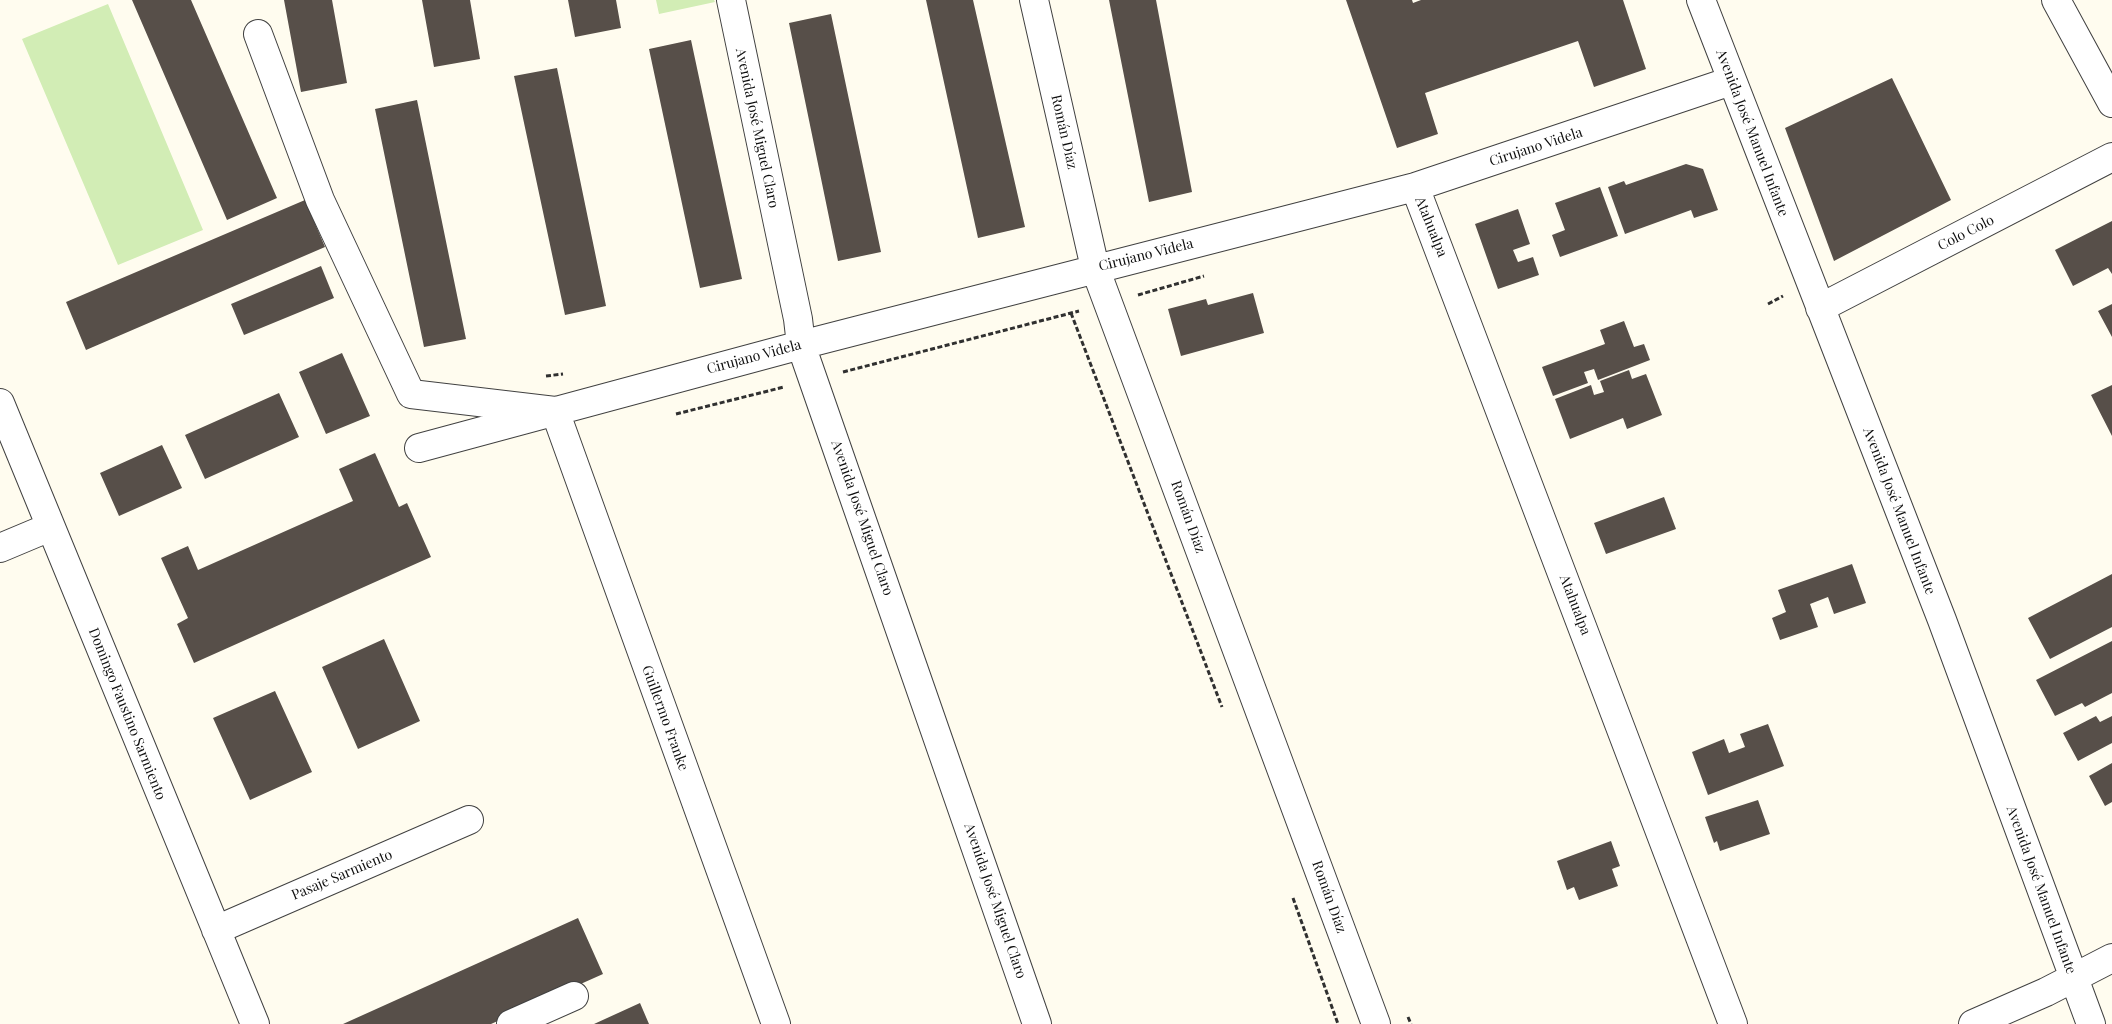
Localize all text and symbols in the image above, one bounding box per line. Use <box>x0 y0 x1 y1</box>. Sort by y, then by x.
street label: Avenida José Miguel Claro <box>732 46 782 210</box>
street label: Avenida José Manuel Infante <box>1712 47 1792 219</box>
street label: Román Díaz <box>1047 93 1081 171</box>
street label: Cirujano Videla <box>1487 124 1585 170</box>
street label: Atahualpa <box>1411 195 1451 259</box>
street label: Colo Colo <box>1935 212 1997 254</box>
street label: Cirujano Videla <box>1097 235 1195 275</box>
street label: Cirujano Videla <box>705 336 803 378</box>
street label: Avenida José Manuel Infante <box>1859 425 1939 597</box>
street label: Avenida José Miguel Claro <box>828 438 896 598</box>
street label: Román Díaz <box>1167 478 1209 556</box>
street label: Atahualpa <box>1556 572 1594 638</box>
street label: Domingo Faustino Sarmiento <box>85 626 169 802</box>
street label: Guillermo Franke <box>638 663 692 773</box>
street label: Avenida José Manuel Infante <box>2003 804 2079 976</box>
street label: Avenida José Miguel Claro <box>961 821 1029 981</box>
street label: Pasaje Sarmiento <box>289 846 395 904</box>
street label: Román Díaz <box>1308 858 1350 936</box>

